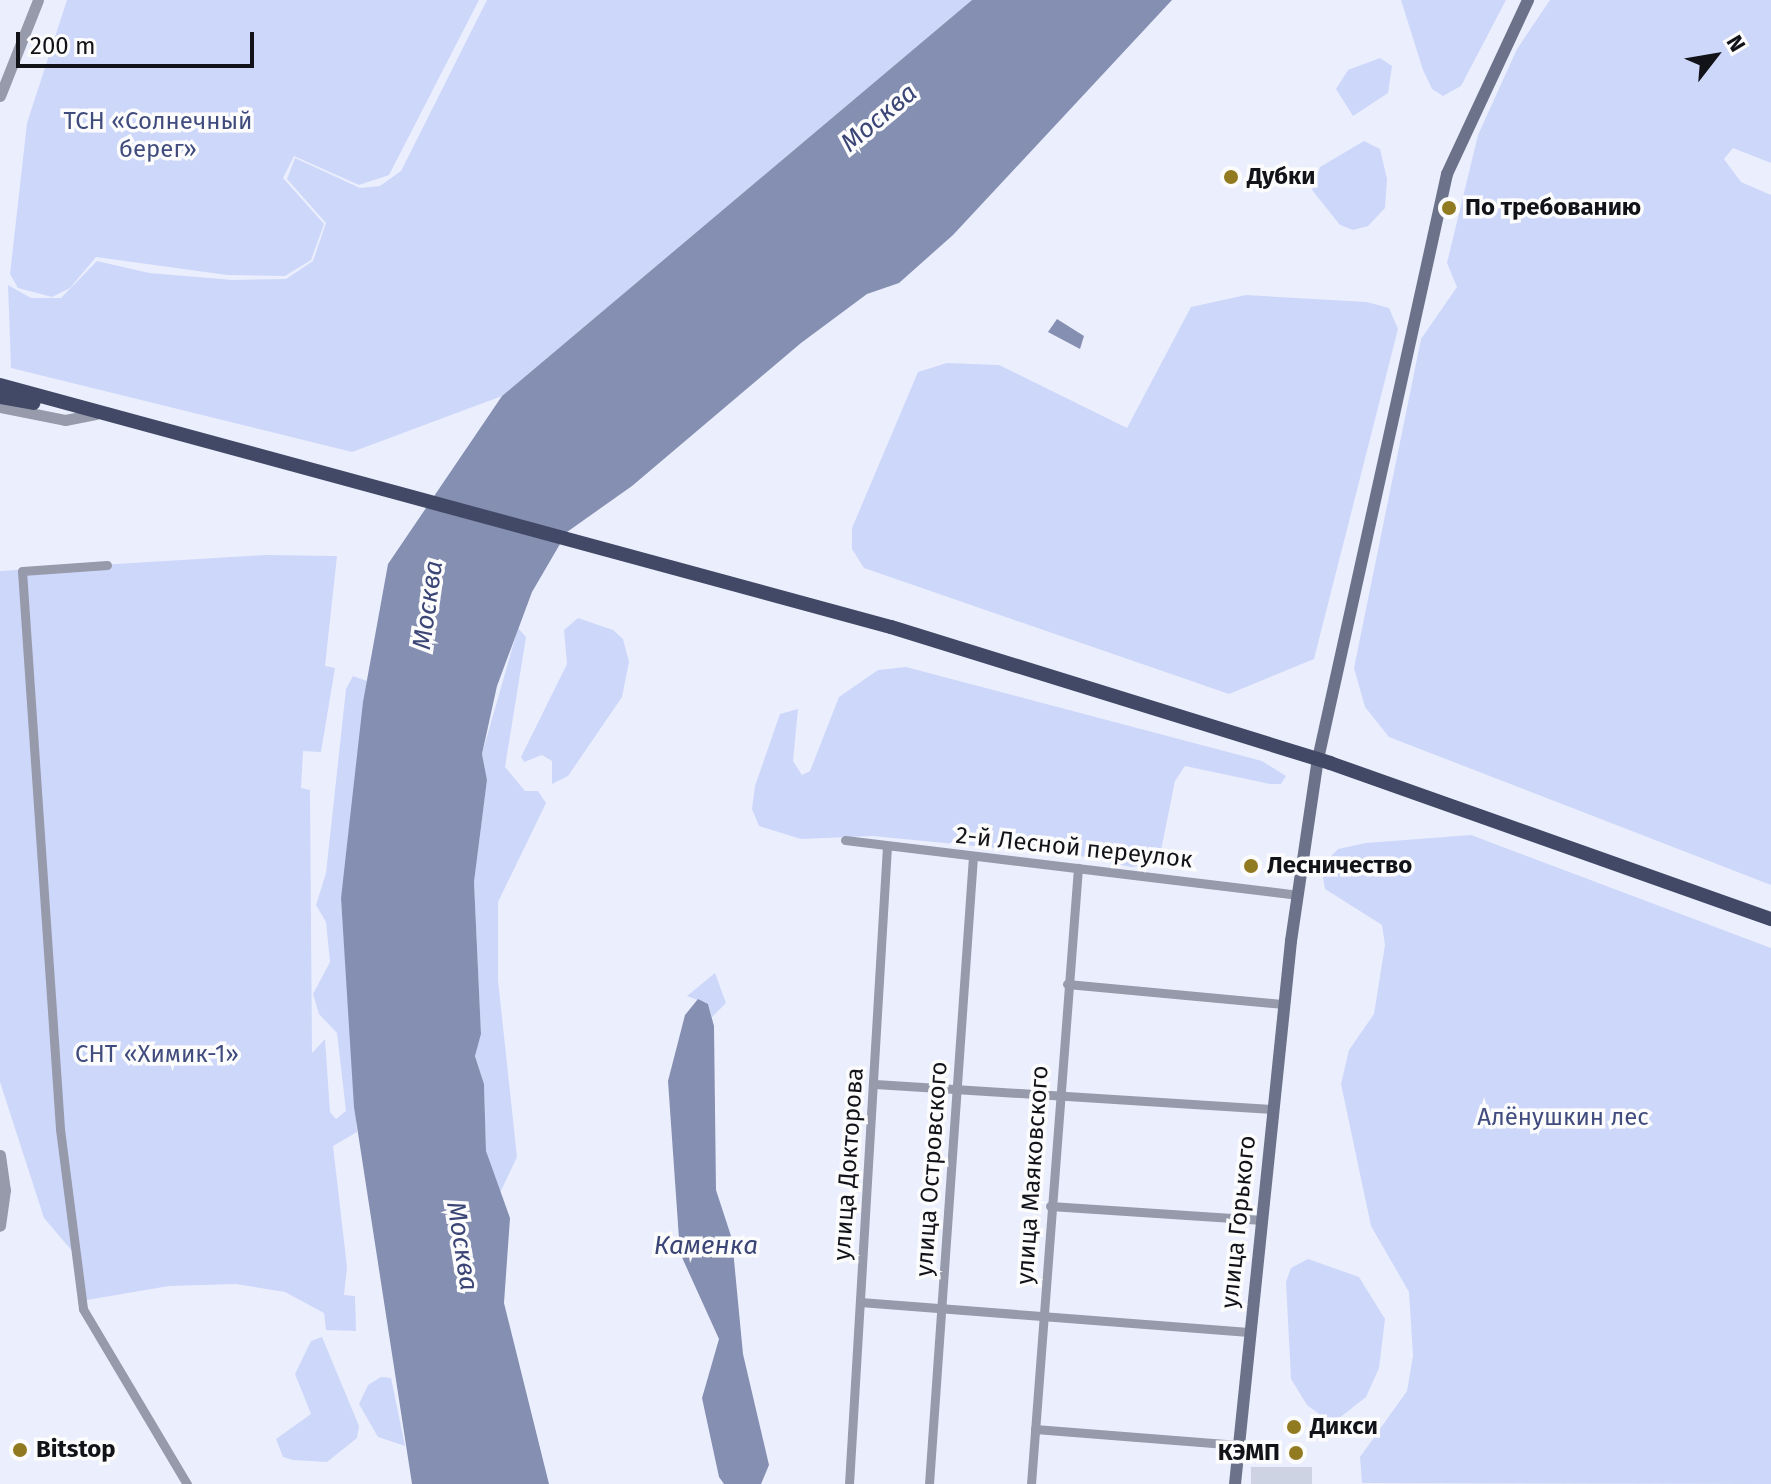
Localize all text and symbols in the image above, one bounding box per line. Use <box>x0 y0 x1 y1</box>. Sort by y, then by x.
scale bar <box>20 16 258 66</box>
north arrow <box>1675 16 1755 96</box>
text: N <box>1721 30 1751 57</box>
text: 200 m <box>30 32 96 60</box>
water label: Москва <box>835 77 923 159</box>
park label: ТСН «Солнечный берег» <box>64 108 252 164</box>
place label: Дубки <box>1247 163 1315 191</box>
marker: Дубки <box>1222 168 1240 186</box>
place label: По требованию <box>1465 194 1641 222</box>
marker: По требованию <box>1440 199 1458 217</box>
water label: Москва <box>406 558 450 652</box>
street label: 2-й Лесной переулок <box>954 821 1194 875</box>
place label: Лесничество <box>1267 852 1412 880</box>
marker: Лесничество <box>1242 857 1260 875</box>
park label: СНТ «Химик-1» <box>75 1041 239 1069</box>
street label: улица Островского <box>910 1061 954 1277</box>
street label: улица Маяковского <box>1011 1065 1055 1285</box>
street label: улица Докторова <box>828 1067 870 1261</box>
park label: Алёнушкин лес <box>1477 1104 1649 1132</box>
street label: улица Горького <box>1216 1134 1262 1310</box>
water label: Москва <box>440 1199 484 1293</box>
water label: Каменка <box>654 1230 758 1262</box>
place label: Дикси <box>1310 1413 1378 1441</box>
marker: Дикси <box>1285 1418 1303 1436</box>
place label: Bitstop <box>36 1436 116 1464</box>
place label: КЭМП <box>1218 1439 1280 1467</box>
marker: Bitstop <box>11 1441 29 1459</box>
marker: КЭМП <box>1287 1444 1305 1462</box>

